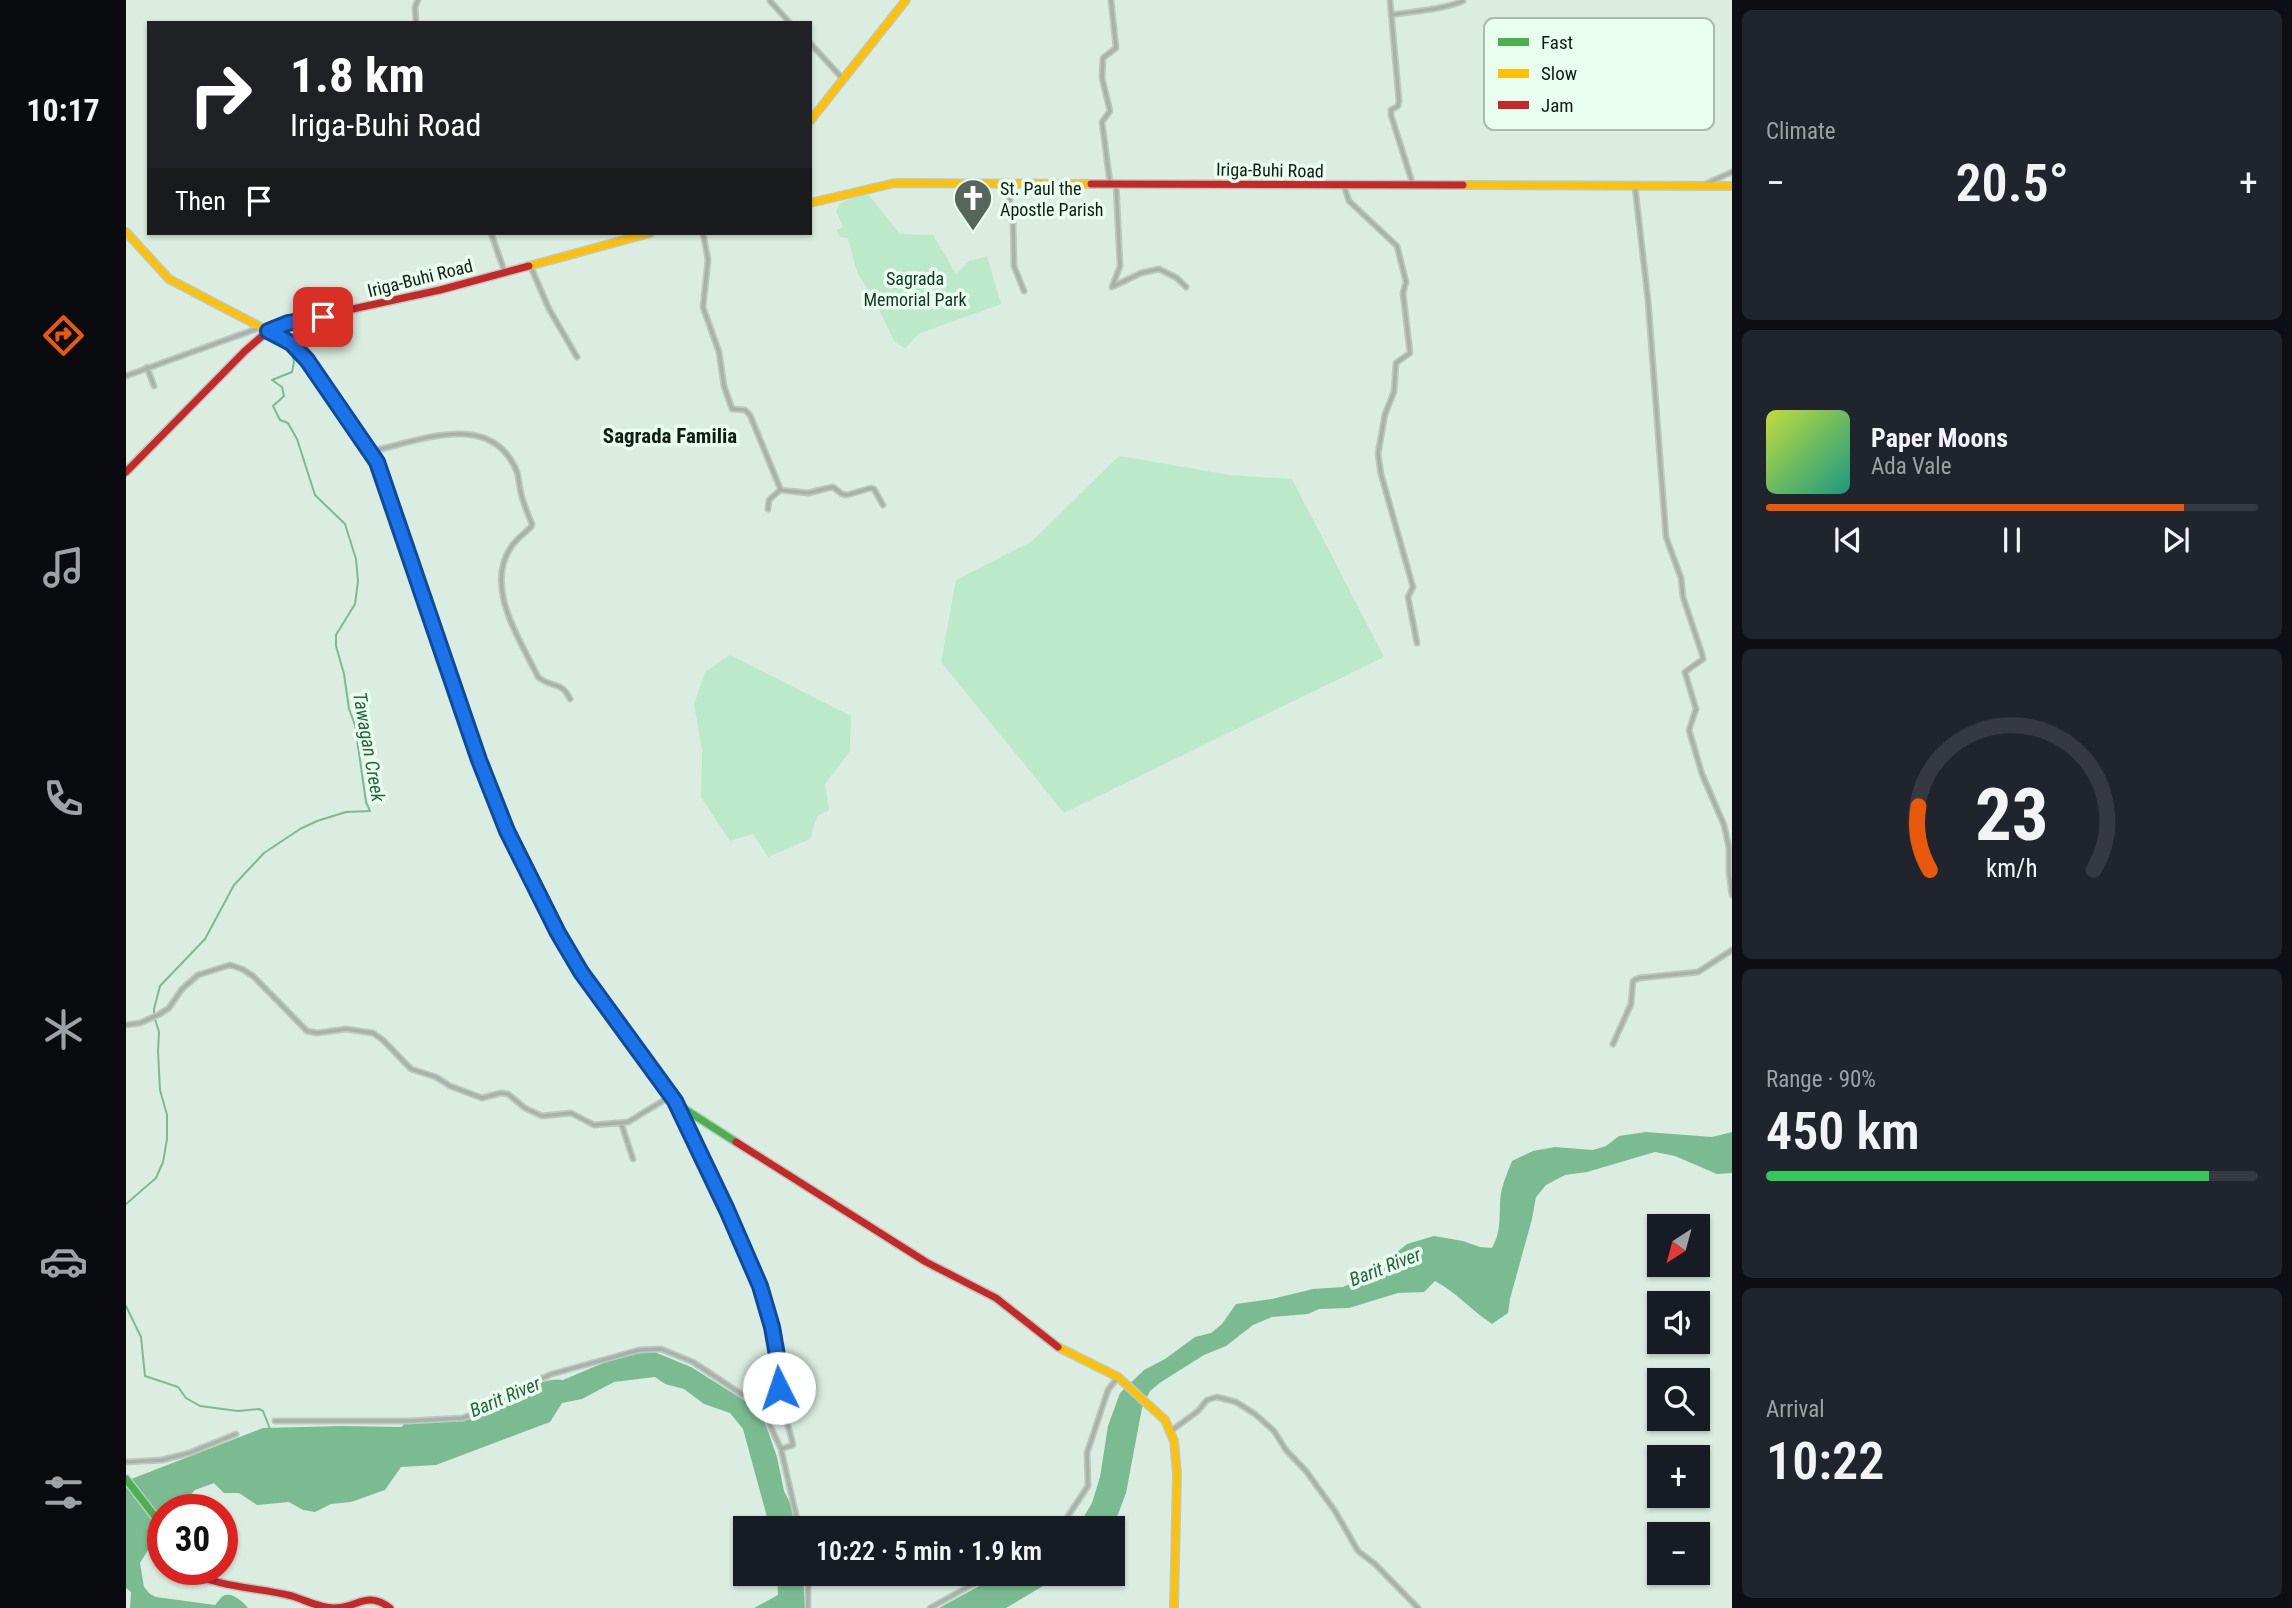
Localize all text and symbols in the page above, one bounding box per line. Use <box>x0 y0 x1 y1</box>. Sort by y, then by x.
legend <box>1484 18 1714 130</box>
text: Fast <box>1541 31 1573 54</box>
text: 1.8 km <box>290 47 425 104</box>
icon: right <box>175 49 266 140</box>
text: Slow <box>1541 62 1577 85</box>
text: 10:17 <box>26 91 100 129</box>
text: Jam <box>1541 94 1574 117</box>
text: Iriga-Buhi Road <box>290 106 481 144</box>
text: Climate <box>1766 118 1836 145</box>
text: 20.5° <box>1955 153 2069 214</box>
street label: Iriga-Buhi Road <box>1216 159 1324 181</box>
text: − <box>1766 161 1785 205</box>
text: + <box>2239 161 2258 205</box>
church icon: St. Paul the Apostle Parish <box>952 177 994 232</box>
place label: St. Paul the Apostle Parish <box>1000 178 1104 220</box>
icon: arrive <box>240 182 278 220</box>
text: Then <box>175 186 226 216</box>
street label: Iriga-Buhi Road <box>365 255 475 301</box>
park label: Sagrada Memorial Park <box>863 268 967 310</box>
pin <box>293 287 353 347</box>
icon: arrive <box>304 298 342 336</box>
icon: directions <box>39 311 88 360</box>
text: Paper Moons <box>1871 423 2008 453</box>
district label: Sagrada Familia <box>603 424 737 448</box>
text: Ada Vale <box>1871 453 1951 480</box>
icon: previous <box>1829 521 1867 559</box>
icon: pause <box>1993 521 2031 559</box>
icon: next <box>2157 521 2195 559</box>
icon: music <box>39 543 88 592</box>
water label: Tawagan Creek <box>348 690 390 804</box>
text: 23 <box>1975 772 2049 858</box>
icon: phone <box>39 774 88 823</box>
text: km/h <box>1986 854 2038 883</box>
icon: climate <box>39 1005 88 1054</box>
text: Range · 90% <box>1766 1066 1876 1093</box>
text: 450 km <box>1766 1101 1920 1162</box>
north arrow <box>1647 1214 1710 1278</box>
map controls <box>1647 1214 1710 1585</box>
icon: car <box>39 1237 88 1286</box>
water label: Barit River <box>1346 1243 1424 1291</box>
button: sound <box>1647 1291 1710 1354</box>
position arrow <box>742 1351 816 1425</box>
button: search <box>1647 1368 1710 1431</box>
water label: Barit River <box>466 1372 544 1422</box>
text: Arrival <box>1766 1396 1825 1423</box>
text: 10:22 <box>1766 1431 1884 1492</box>
button: + <box>1647 1445 1710 1508</box>
icon: filters <box>39 1468 88 1517</box>
speed limit sign: 30 <box>147 1494 238 1585</box>
button: − <box>1647 1522 1710 1585</box>
text: 10:22 · 5 min · 1.9 km <box>816 1536 1042 1566</box>

